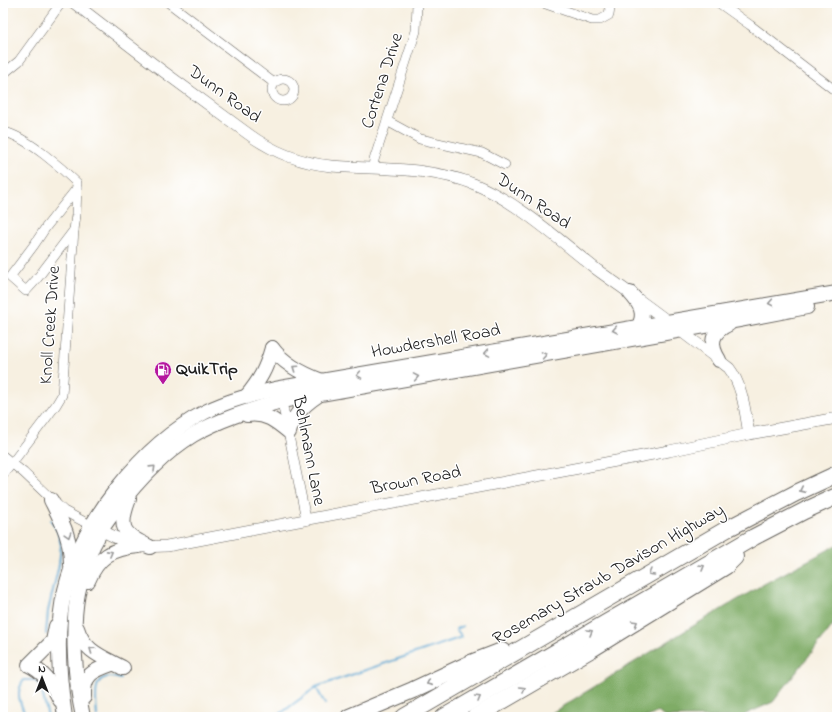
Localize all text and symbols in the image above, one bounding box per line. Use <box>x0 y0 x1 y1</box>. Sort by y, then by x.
street label: Cortena Drive <box>355 29 411 132</box>
street label: Dunn Road <box>181 59 266 130</box>
street label: Dunn Road <box>490 167 575 237</box>
street label: Knoll Creek Drive <box>34 264 68 385</box>
one-way arrow <box>768 299 774 307</box>
street label: Howdershell Road <box>369 318 503 366</box>
one-way arrow <box>612 326 618 334</box>
one-way arrow <box>484 348 490 356</box>
one-way arrow <box>541 351 547 360</box>
place label: QuikTrip <box>176 357 238 383</box>
fuel station icon: QuikTrip <box>153 360 173 385</box>
one-way arrow <box>292 366 299 373</box>
one-way arrow <box>356 370 362 379</box>
one-way arrow <box>413 374 419 382</box>
street label: Behlmann Lane <box>284 393 332 509</box>
street label: Brown Road <box>368 460 463 503</box>
one-way arrow <box>148 466 156 473</box>
one-way arrow <box>798 485 806 493</box>
street label: Rosemary Straub Davison Highway <box>488 498 730 653</box>
one-way arrow <box>63 531 71 538</box>
one-way arrow <box>106 551 113 558</box>
one-way arrow <box>698 564 705 571</box>
one-way arrow <box>648 569 655 576</box>
one-way arrow <box>631 620 638 627</box>
one-way arrow <box>586 630 593 637</box>
one-way arrow <box>89 647 96 654</box>
north arrow <box>22 658 62 698</box>
text: N <box>38 661 46 677</box>
one-way arrow <box>426 678 434 686</box>
one-way arrow <box>519 686 526 693</box>
one-way arrow <box>474 695 481 702</box>

